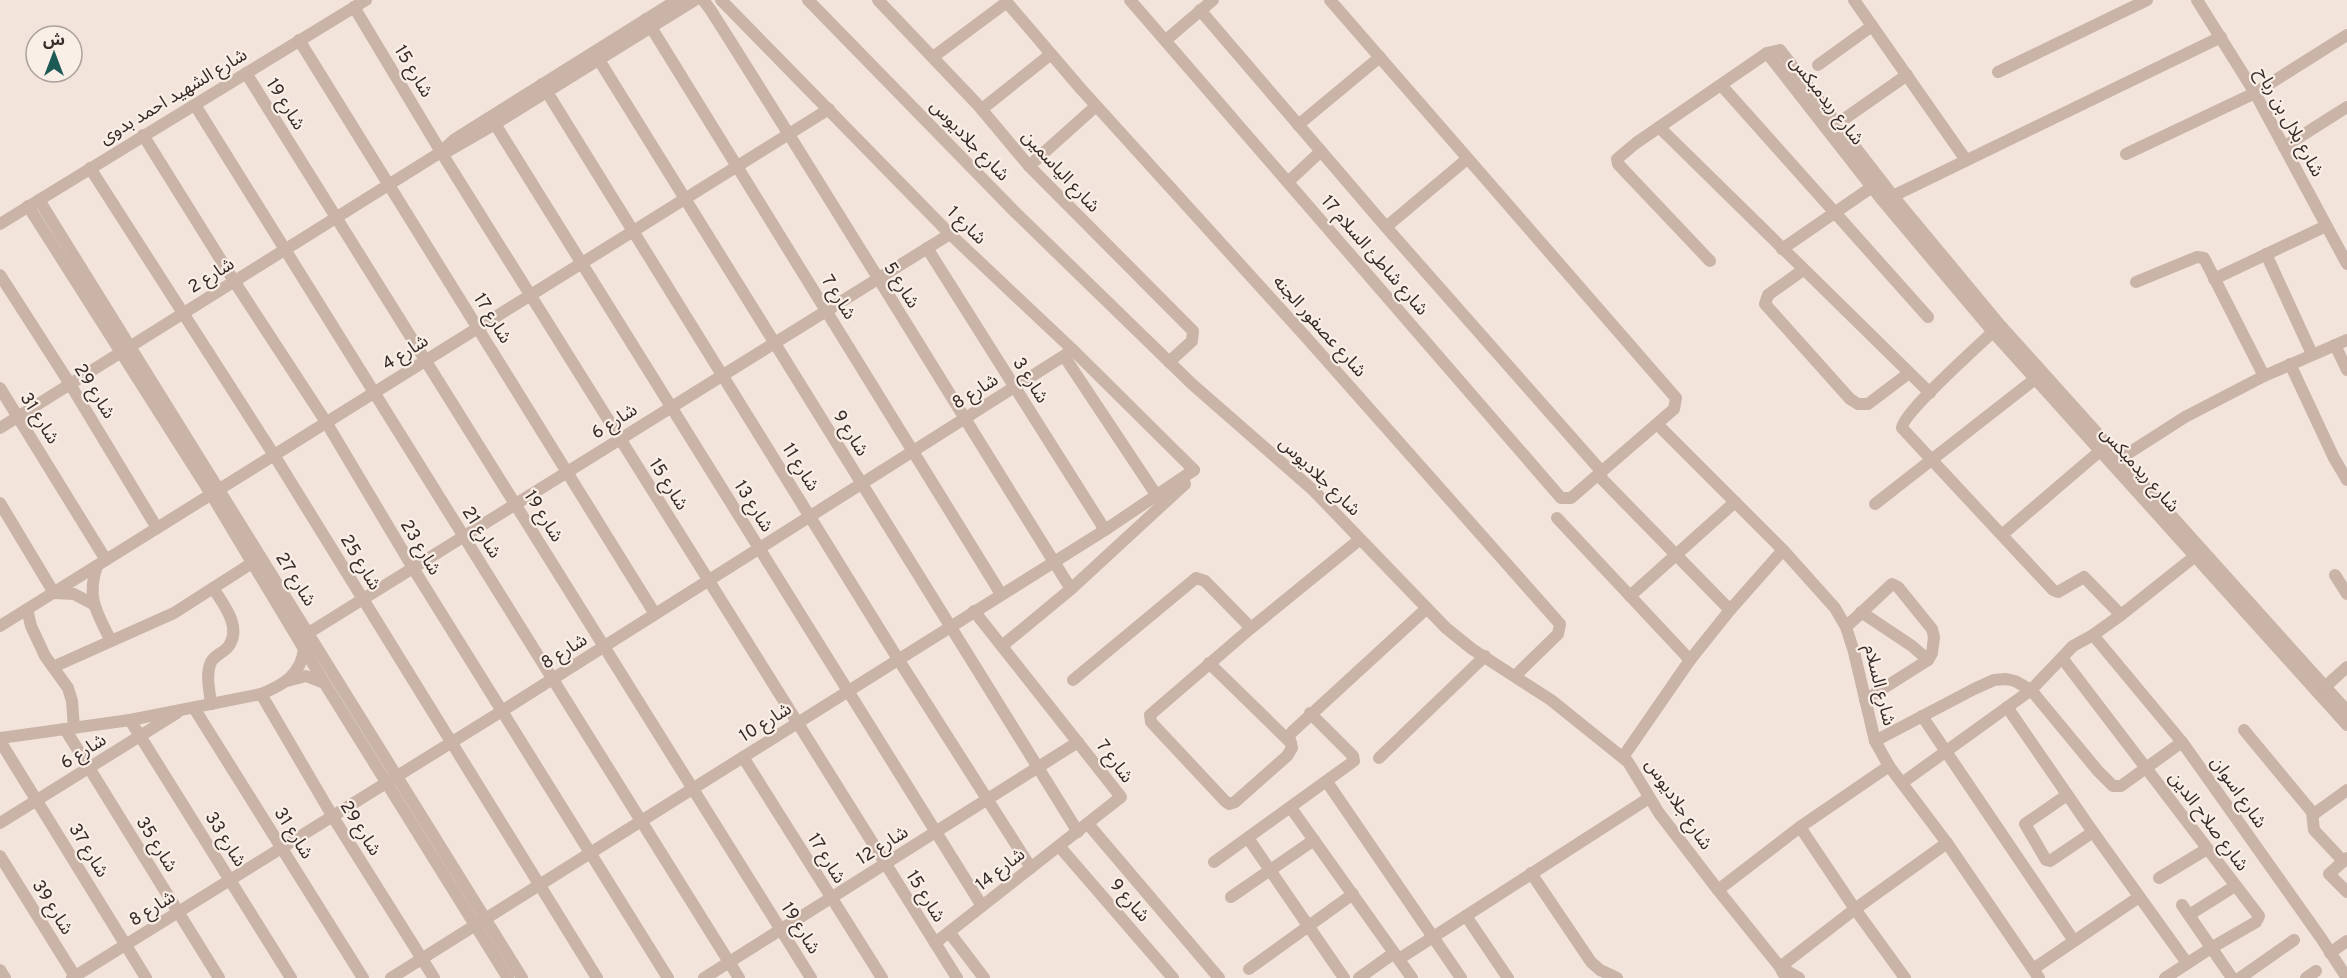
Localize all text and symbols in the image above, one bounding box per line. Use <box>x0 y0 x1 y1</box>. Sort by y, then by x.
north arrow <box>24 24 84 84</box>
text: ش <box>43 31 65 51</box>
street label: شارع 15 <box>387 41 437 103</box>
street label: شارع الشهيد احمد بدوى <box>96 44 252 151</box>
street label: شارع ريدمبكس <box>1783 51 1868 151</box>
street label: شارع بلال بن رباح <box>2248 64 2328 182</box>
street label: شارع 19 <box>259 75 310 135</box>
street label: شارع جلاديوس <box>923 95 1014 187</box>
street label: شارع الياسمين <box>1015 126 1104 219</box>
street label: شارع شاطئ السلام 17 <box>1314 191 1433 322</box>
street label: شارع 1 <box>941 202 991 251</box>
street label: شارع 2 <box>184 253 240 300</box>
street label: شارع 5 <box>877 258 924 314</box>
street label: شارع 7 <box>814 271 860 325</box>
street label: شارع عصفور الجنه <box>1266 271 1371 383</box>
street label: شارع 17 <box>466 289 516 349</box>
street label: شارع 4 <box>378 330 434 377</box>
street label: شارع 3 <box>1006 353 1053 409</box>
street label: شارع 29 <box>67 360 120 424</box>
street label: شارع 8 <box>948 369 1004 416</box>
street label: شارع 31 <box>13 389 64 450</box>
street label: شارع 6 <box>587 399 643 446</box>
street label: شارع 9 <box>826 406 873 462</box>
street label: شارع ريدمبكس <box>2093 422 2184 518</box>
street label: شارع جلاديوس <box>1273 432 1365 523</box>
street label: شارع 11 <box>775 439 823 497</box>
street label: شارع 15 <box>642 454 693 516</box>
street label: شارع 13 <box>727 477 778 538</box>
street label: شارع 19 <box>517 487 568 547</box>
street label: شارع 21 <box>455 503 506 564</box>
street label: شارع 23 <box>393 516 445 580</box>
street label: شارع 25 <box>333 530 385 596</box>
street label: شارع 27 <box>268 548 320 612</box>
street label: شارع 8 <box>537 629 593 676</box>
street label: شارع السلام <box>1856 642 1900 729</box>
street label: شارع 10 <box>735 698 797 749</box>
street label: شارع 6 <box>56 729 112 776</box>
street label: شارع 7 <box>1089 736 1138 789</box>
street label: شارع اسوان <box>2204 752 2271 834</box>
street label: شارع جلاديوس <box>1638 755 1717 855</box>
street label: شارع صلاح الدين <box>2162 767 2253 877</box>
street label: شارع 29 <box>333 797 386 861</box>
street label: شارع 31 <box>267 804 318 865</box>
street label: شارع 33 <box>198 808 251 872</box>
street label: شارع 35 <box>129 813 182 877</box>
street label: شارع 37 <box>62 819 113 883</box>
street label: شارع 12 <box>853 821 914 872</box>
street label: شارع 17 <box>800 829 850 889</box>
street label: شارع 14 <box>971 844 1031 898</box>
street label: شارع 15 <box>899 866 950 928</box>
street label: شارع 9 <box>1103 875 1154 928</box>
street label: شارع 39 <box>25 876 78 940</box>
street label: شارع 8 <box>125 886 181 933</box>
street label: شارع 19 <box>774 899 825 959</box>

